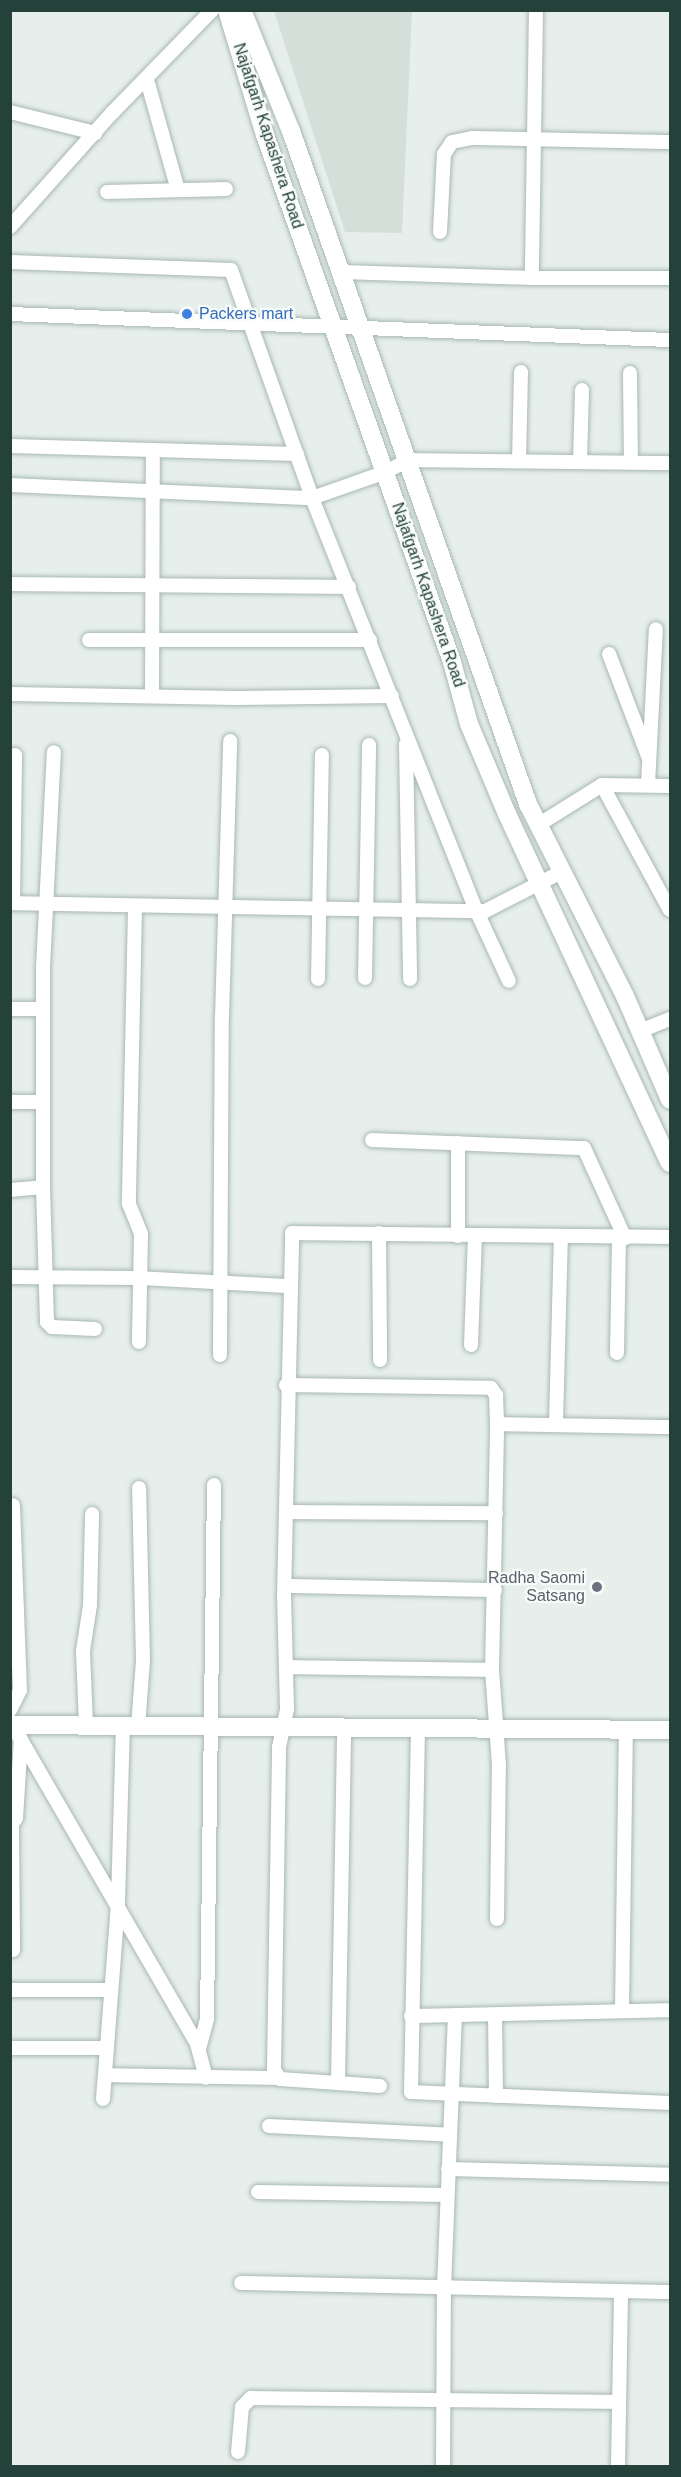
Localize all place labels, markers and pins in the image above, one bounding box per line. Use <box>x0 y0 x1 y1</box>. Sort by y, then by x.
place label: Packers mart <box>199 304 293 324</box>
marker: Packers mart <box>180 307 194 321</box>
place label: Radha Saomi Satsang <box>488 1568 585 1606</box>
marker: Radha Saomi Satsang <box>590 1580 604 1594</box>

